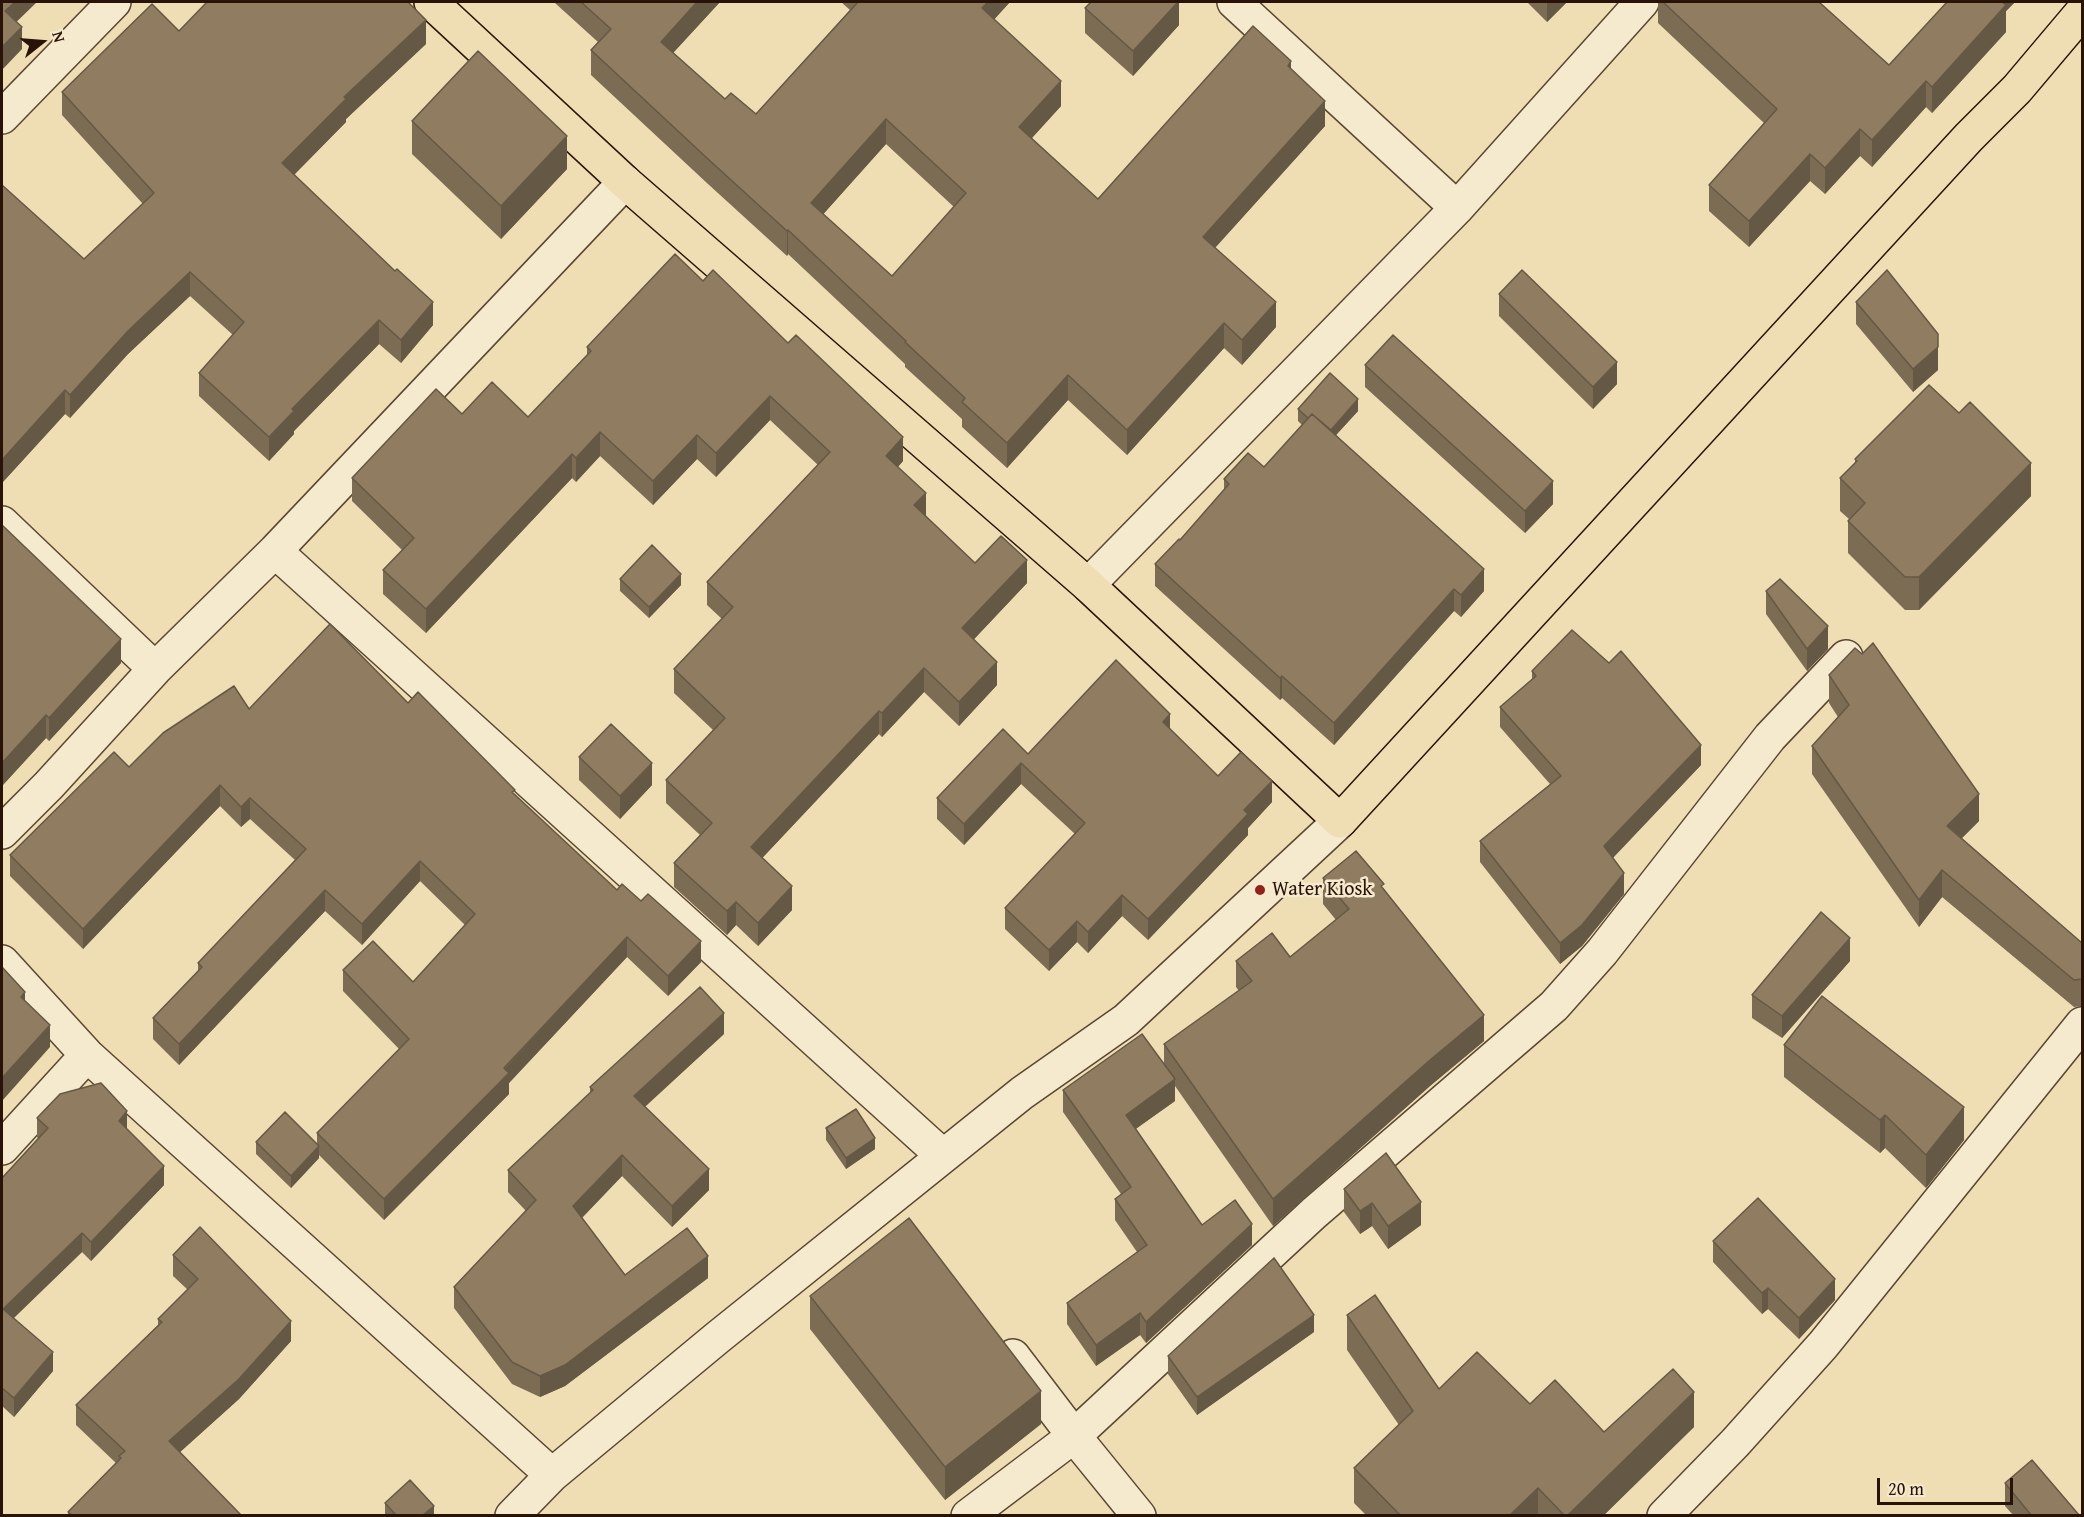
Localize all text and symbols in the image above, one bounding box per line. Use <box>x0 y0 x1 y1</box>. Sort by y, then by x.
north arrow <box>12 12 72 72</box>
text: N <box>46 28 72 45</box>
place label: Water Kiosk <box>1272 878 1373 902</box>
marker: Water Kiosk <box>1253 883 1267 897</box>
scale bar <box>1880 1466 2016 1504</box>
text: 20 m <box>1888 1475 1924 1502</box>

